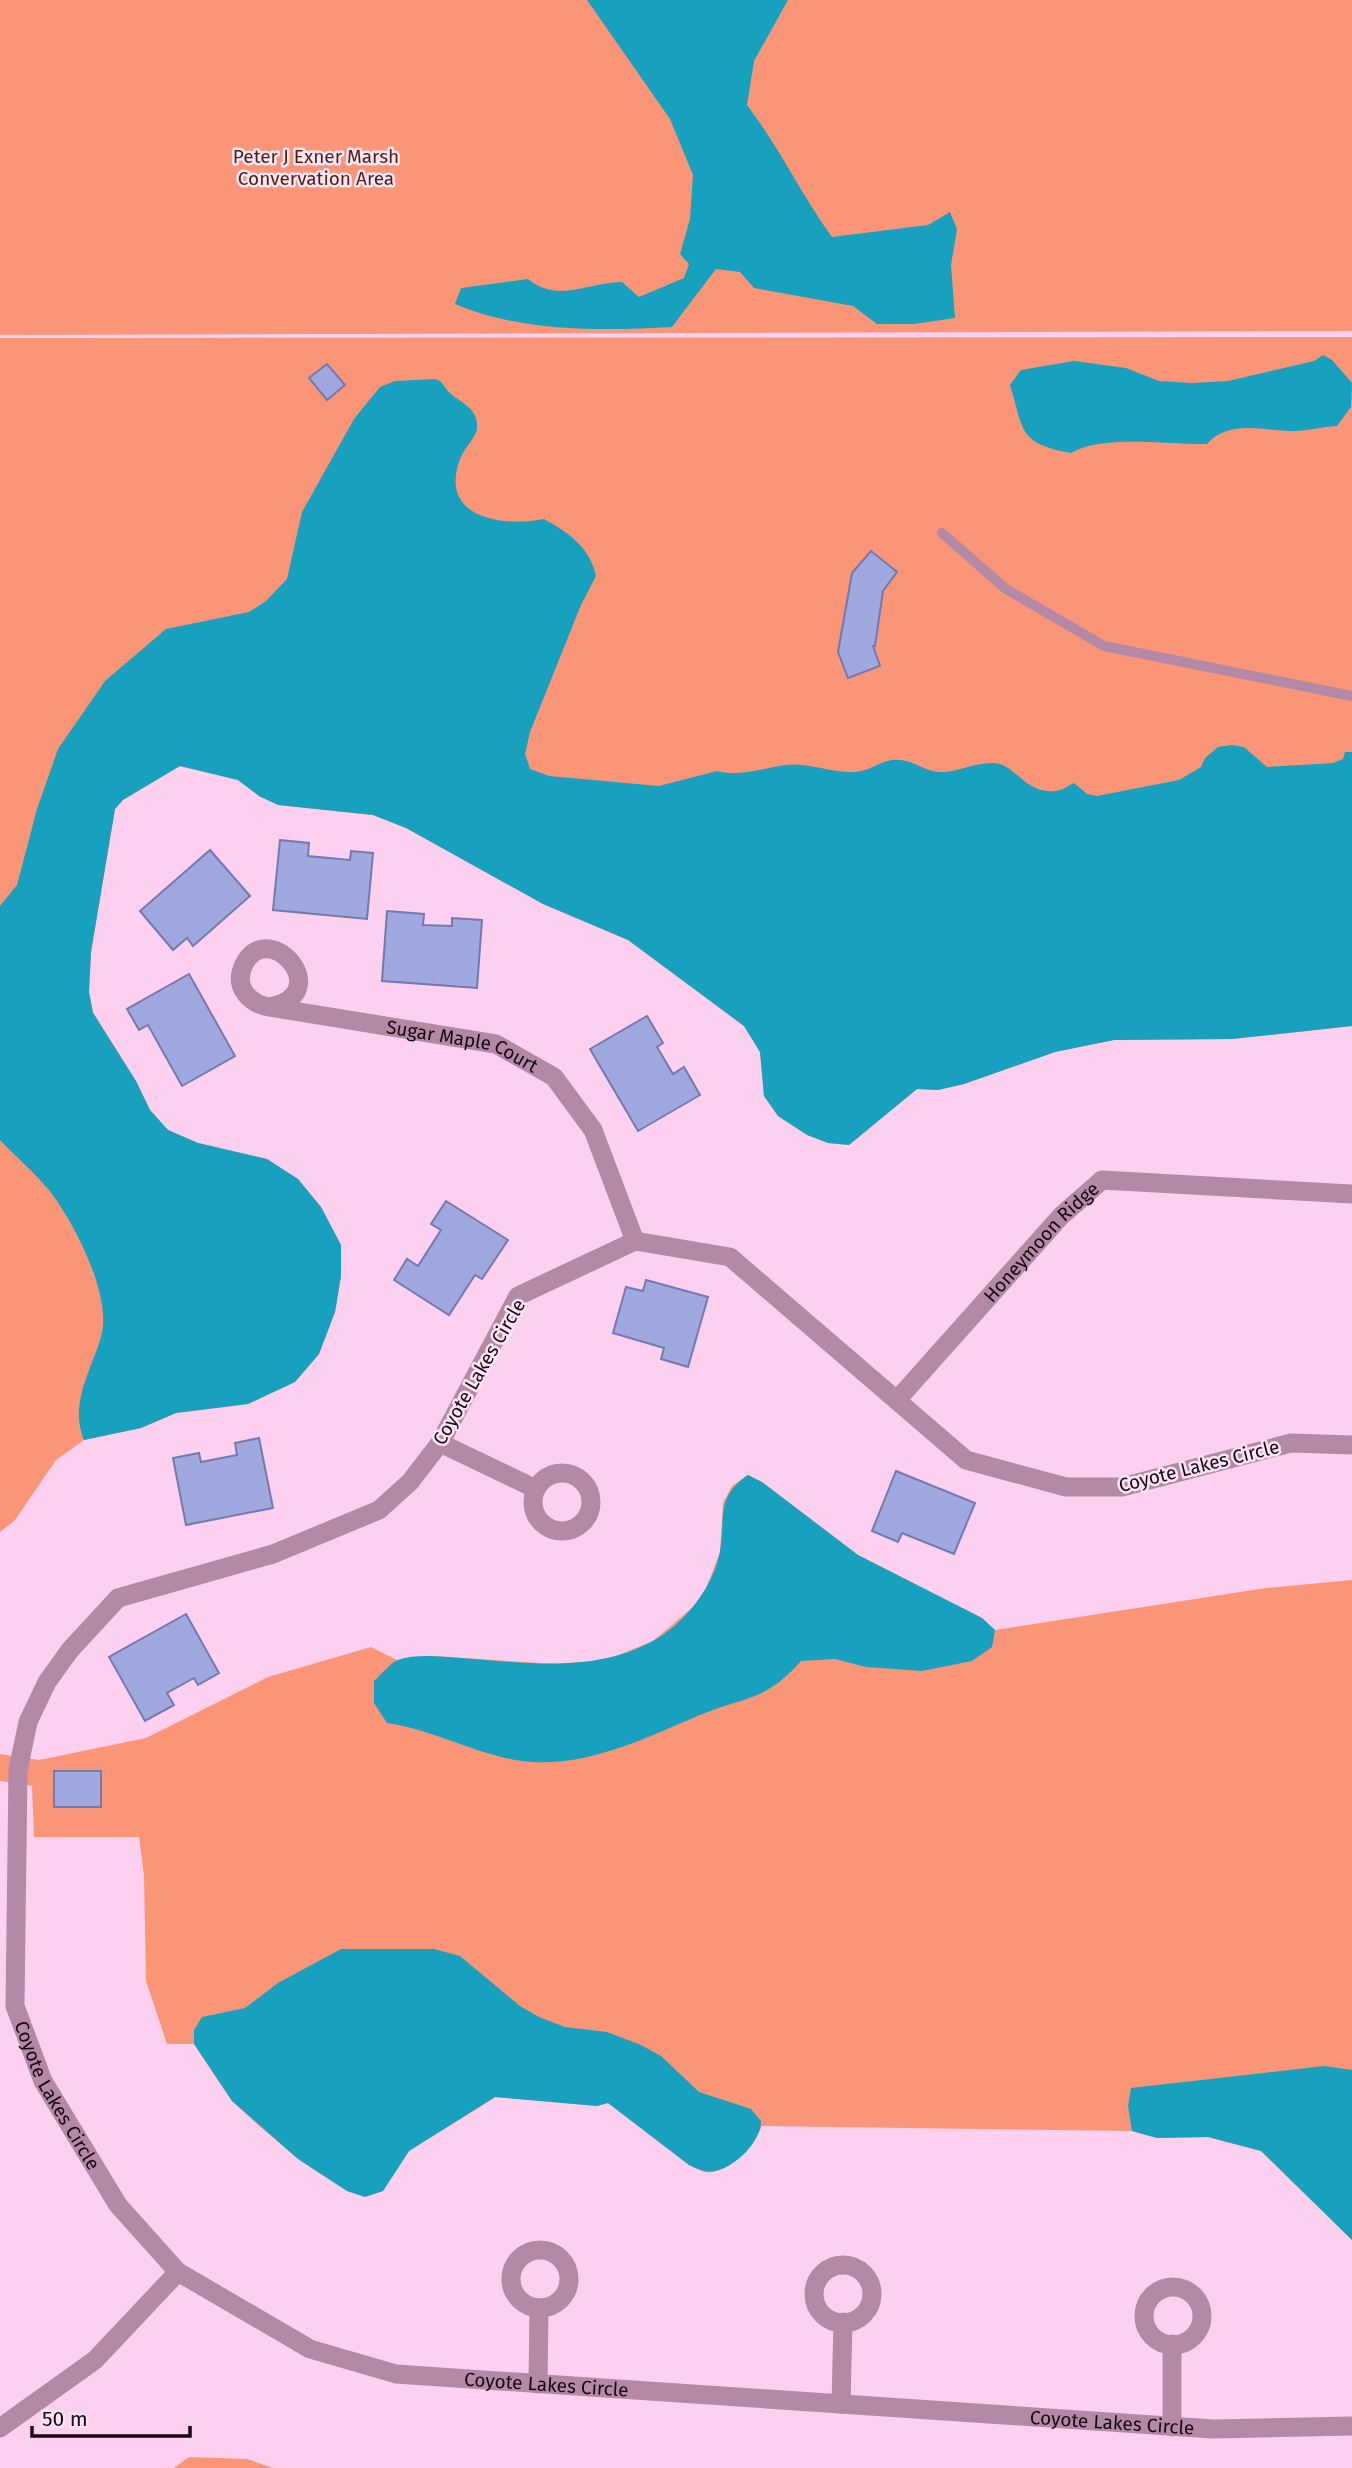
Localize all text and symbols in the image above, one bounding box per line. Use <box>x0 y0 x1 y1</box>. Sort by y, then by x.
park label: Peter J Exner Marsh Convervation Area <box>233 145 399 190</box>
street label: Sugar Maple Court <box>385 1015 542 1077</box>
street label: Honeymoon Ridge <box>978 1177 1103 1307</box>
street label: Coyote Lakes Circle <box>428 1295 530 1449</box>
street label: Coyote Lakes Circle <box>1116 1435 1282 1497</box>
street label: Coyote Lakes Circle <box>10 2018 105 2174</box>
street label: Coyote Lakes Circle <box>463 2367 629 2401</box>
scale bar <box>32 2394 189 2438</box>
street label: Coyote Lakes Circle <box>1029 2405 1195 2439</box>
text: 50 m <box>42 2406 88 2432</box>

